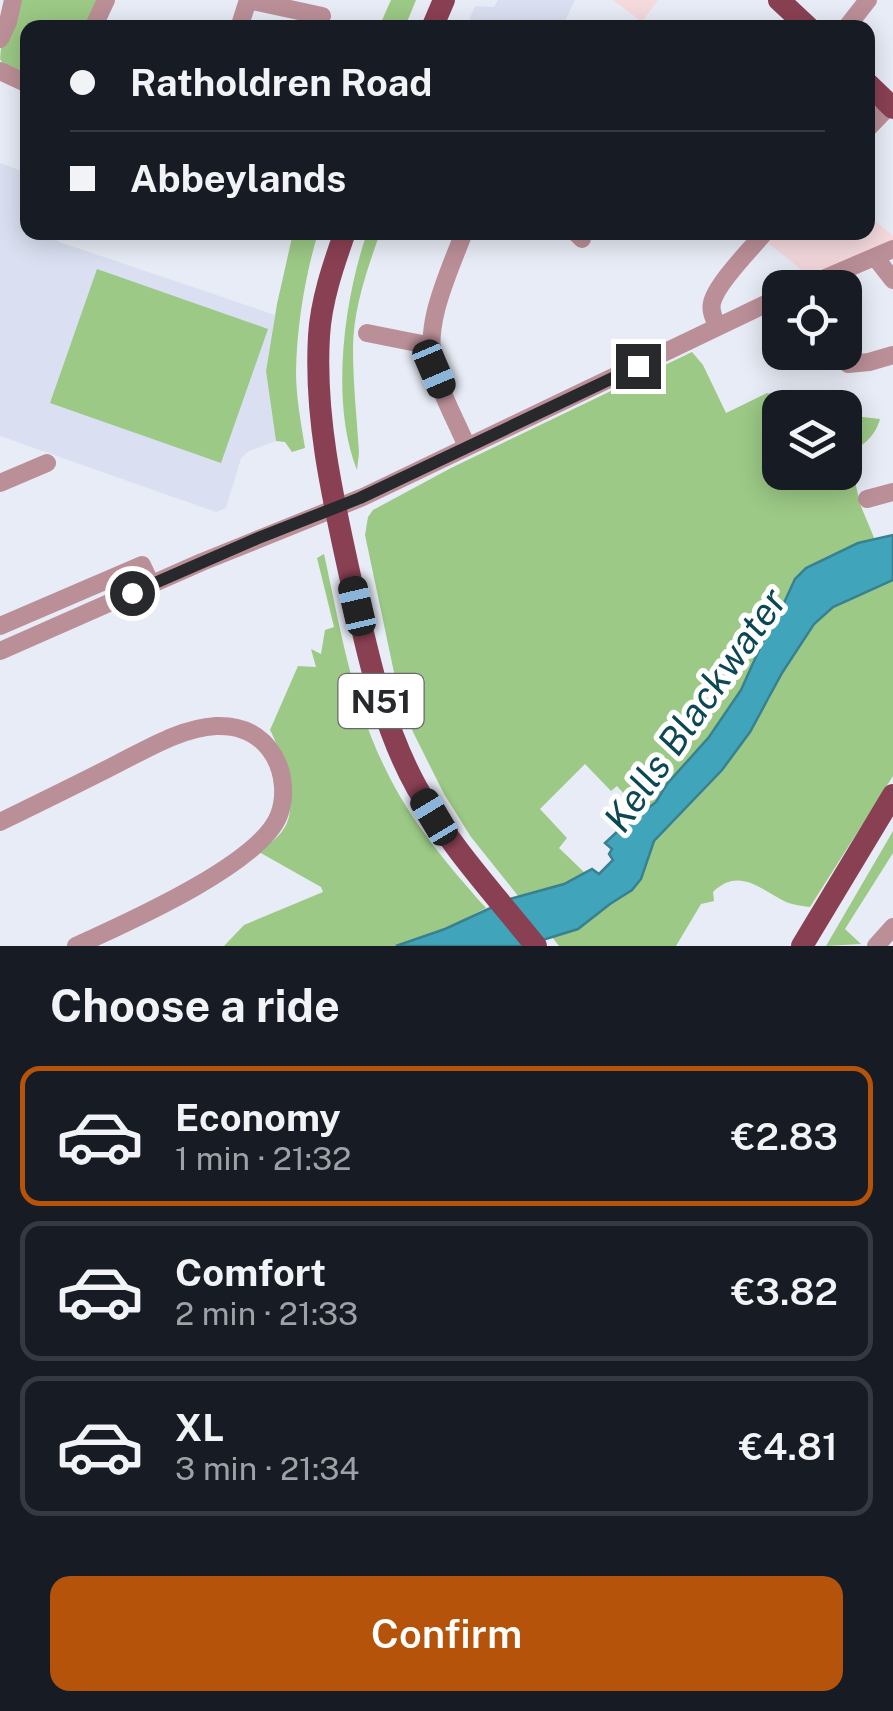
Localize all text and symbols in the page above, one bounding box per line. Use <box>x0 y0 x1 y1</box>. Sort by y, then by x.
text: Ratholdren Road <box>130 60 432 105</box>
text: Abbeylands <box>130 156 346 201</box>
map controls <box>762 270 862 490</box>
button: locate <box>762 270 862 370</box>
car <box>408 336 460 402</box>
route end <box>616 344 661 389</box>
button: layers <box>762 390 862 490</box>
route start <box>110 571 155 616</box>
car <box>336 573 378 639</box>
water label: Kells Blackwater <box>594 579 796 840</box>
road number: N51 <box>338 674 424 728</box>
car <box>406 784 462 850</box>
text: Choose a ride <box>50 979 340 1032</box>
icon: car <box>55 1091 145 1181</box>
text: Economy <box>175 1095 341 1140</box>
text: €2.83 <box>732 1114 838 1159</box>
text: 1 min · 21:32 <box>175 1140 351 1177</box>
icon: car <box>55 1246 145 1336</box>
text: Comfort <box>175 1250 326 1295</box>
text: €3.82 <box>731 1269 838 1314</box>
text: 2 min · 21:33 <box>175 1295 358 1332</box>
icon: car <box>55 1401 145 1491</box>
text: XL <box>175 1405 224 1450</box>
text: €4.81 <box>739 1424 838 1469</box>
text: 3 min · 21:34 <box>175 1450 359 1487</box>
button: Confirm <box>50 1576 843 1691</box>

